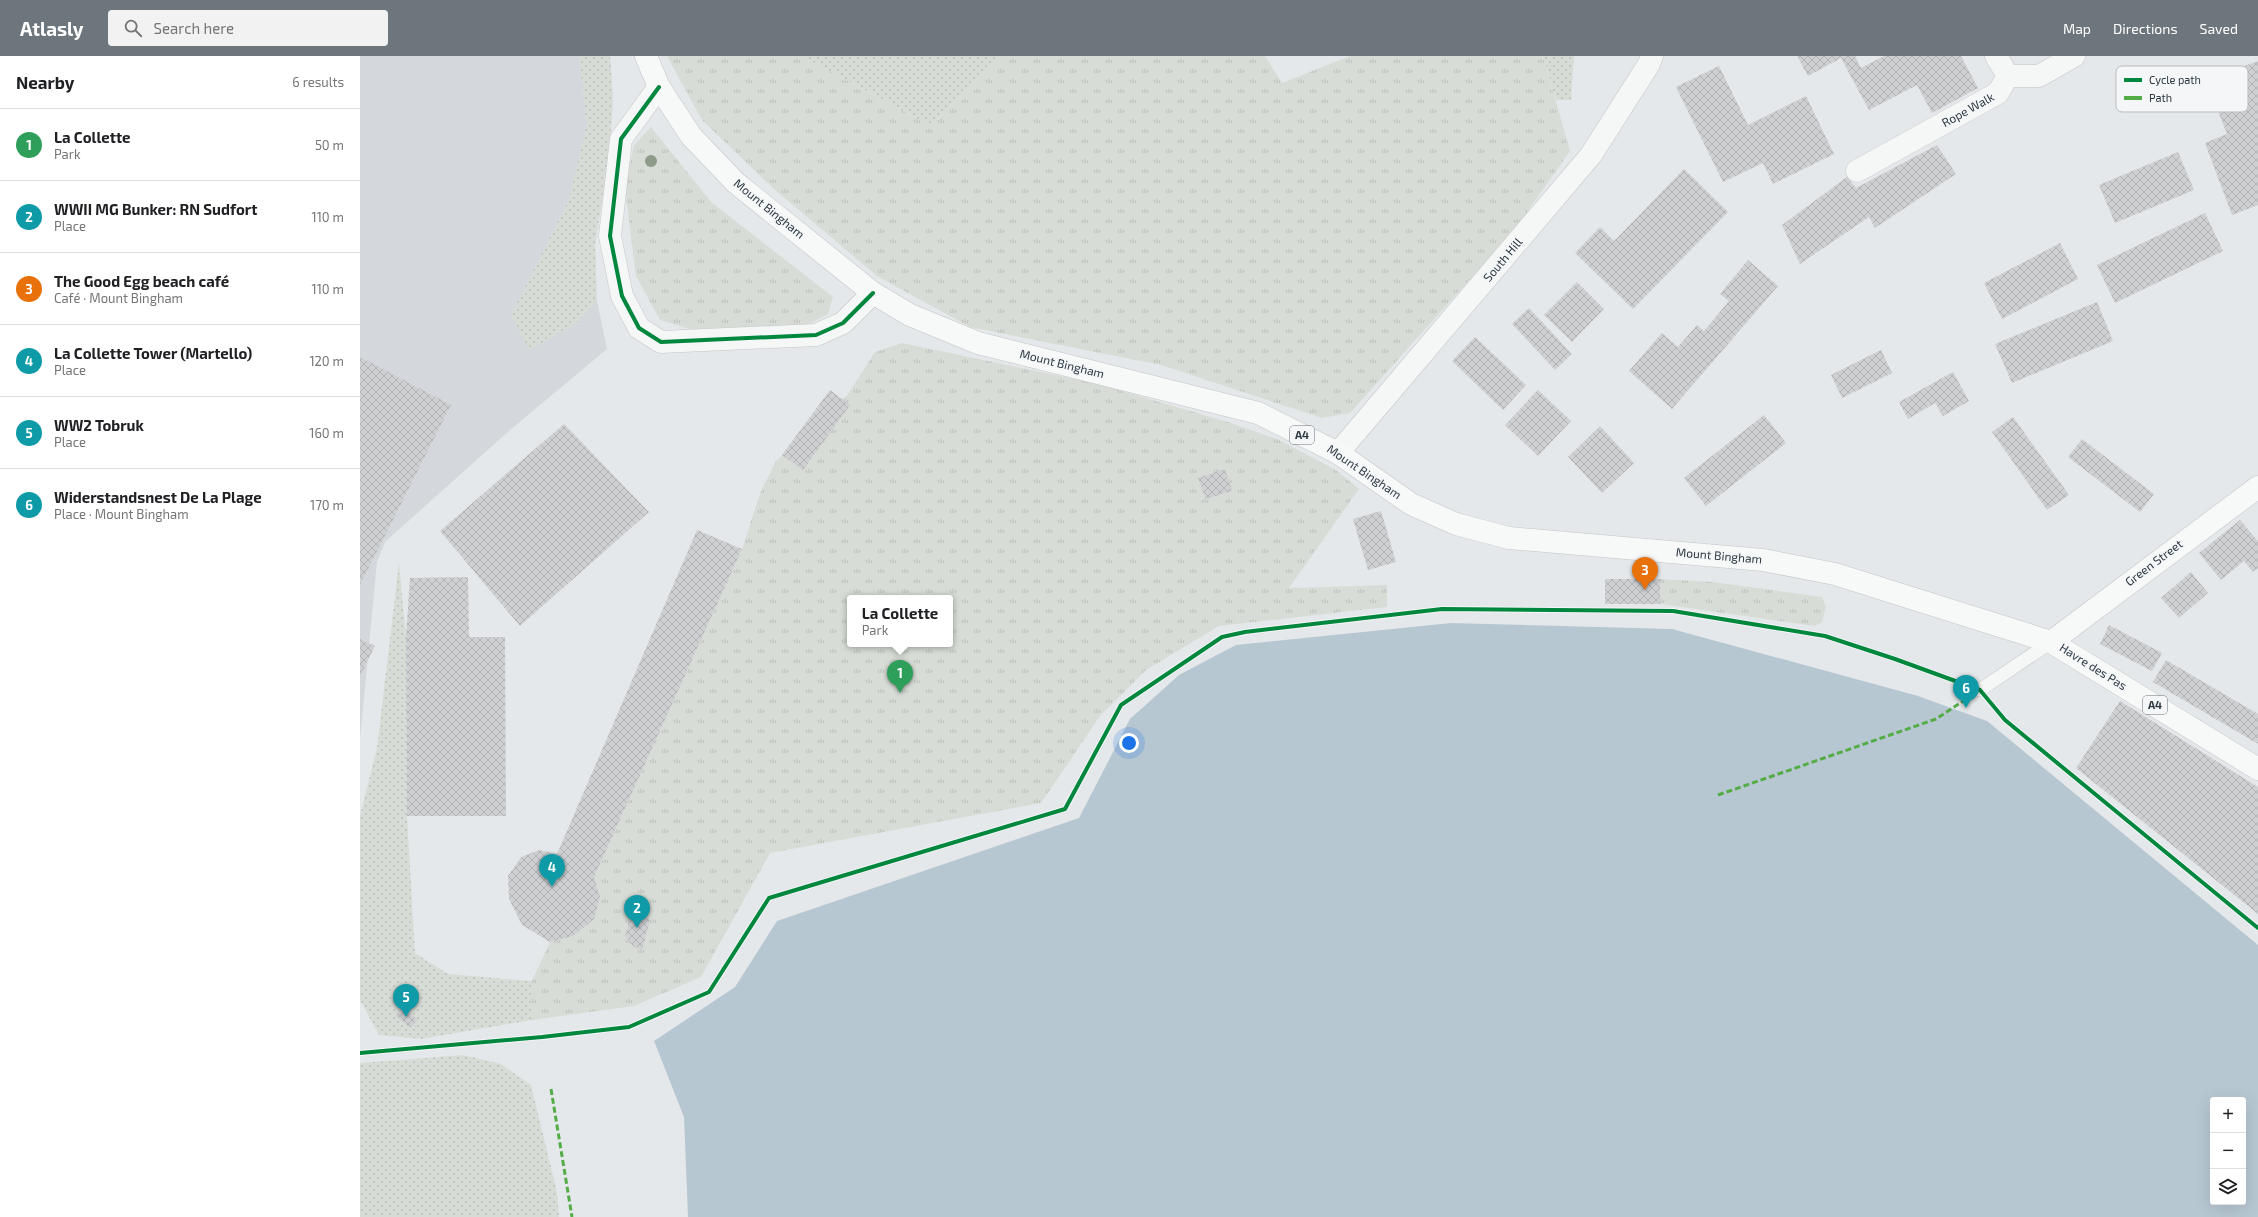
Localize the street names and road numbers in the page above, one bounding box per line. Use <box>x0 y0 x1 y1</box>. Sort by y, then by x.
street label: Rope Walk <box>1939 89 1996 129</box>
street label: Mount Bingham <box>732 176 808 241</box>
street label: South Hill <box>1480 234 1525 284</box>
street label: Mount Bingham <box>1019 346 1106 380</box>
road number: A4 <box>1290 426 1314 444</box>
street label: Mount Bingham <box>1325 441 1404 501</box>
street label: Green Street <box>2122 536 2185 588</box>
street label: Mount Bingham <box>1675 544 1763 566</box>
street label: Havre des Pas <box>2057 640 2130 692</box>
road number: A4 <box>2143 696 2167 714</box>

